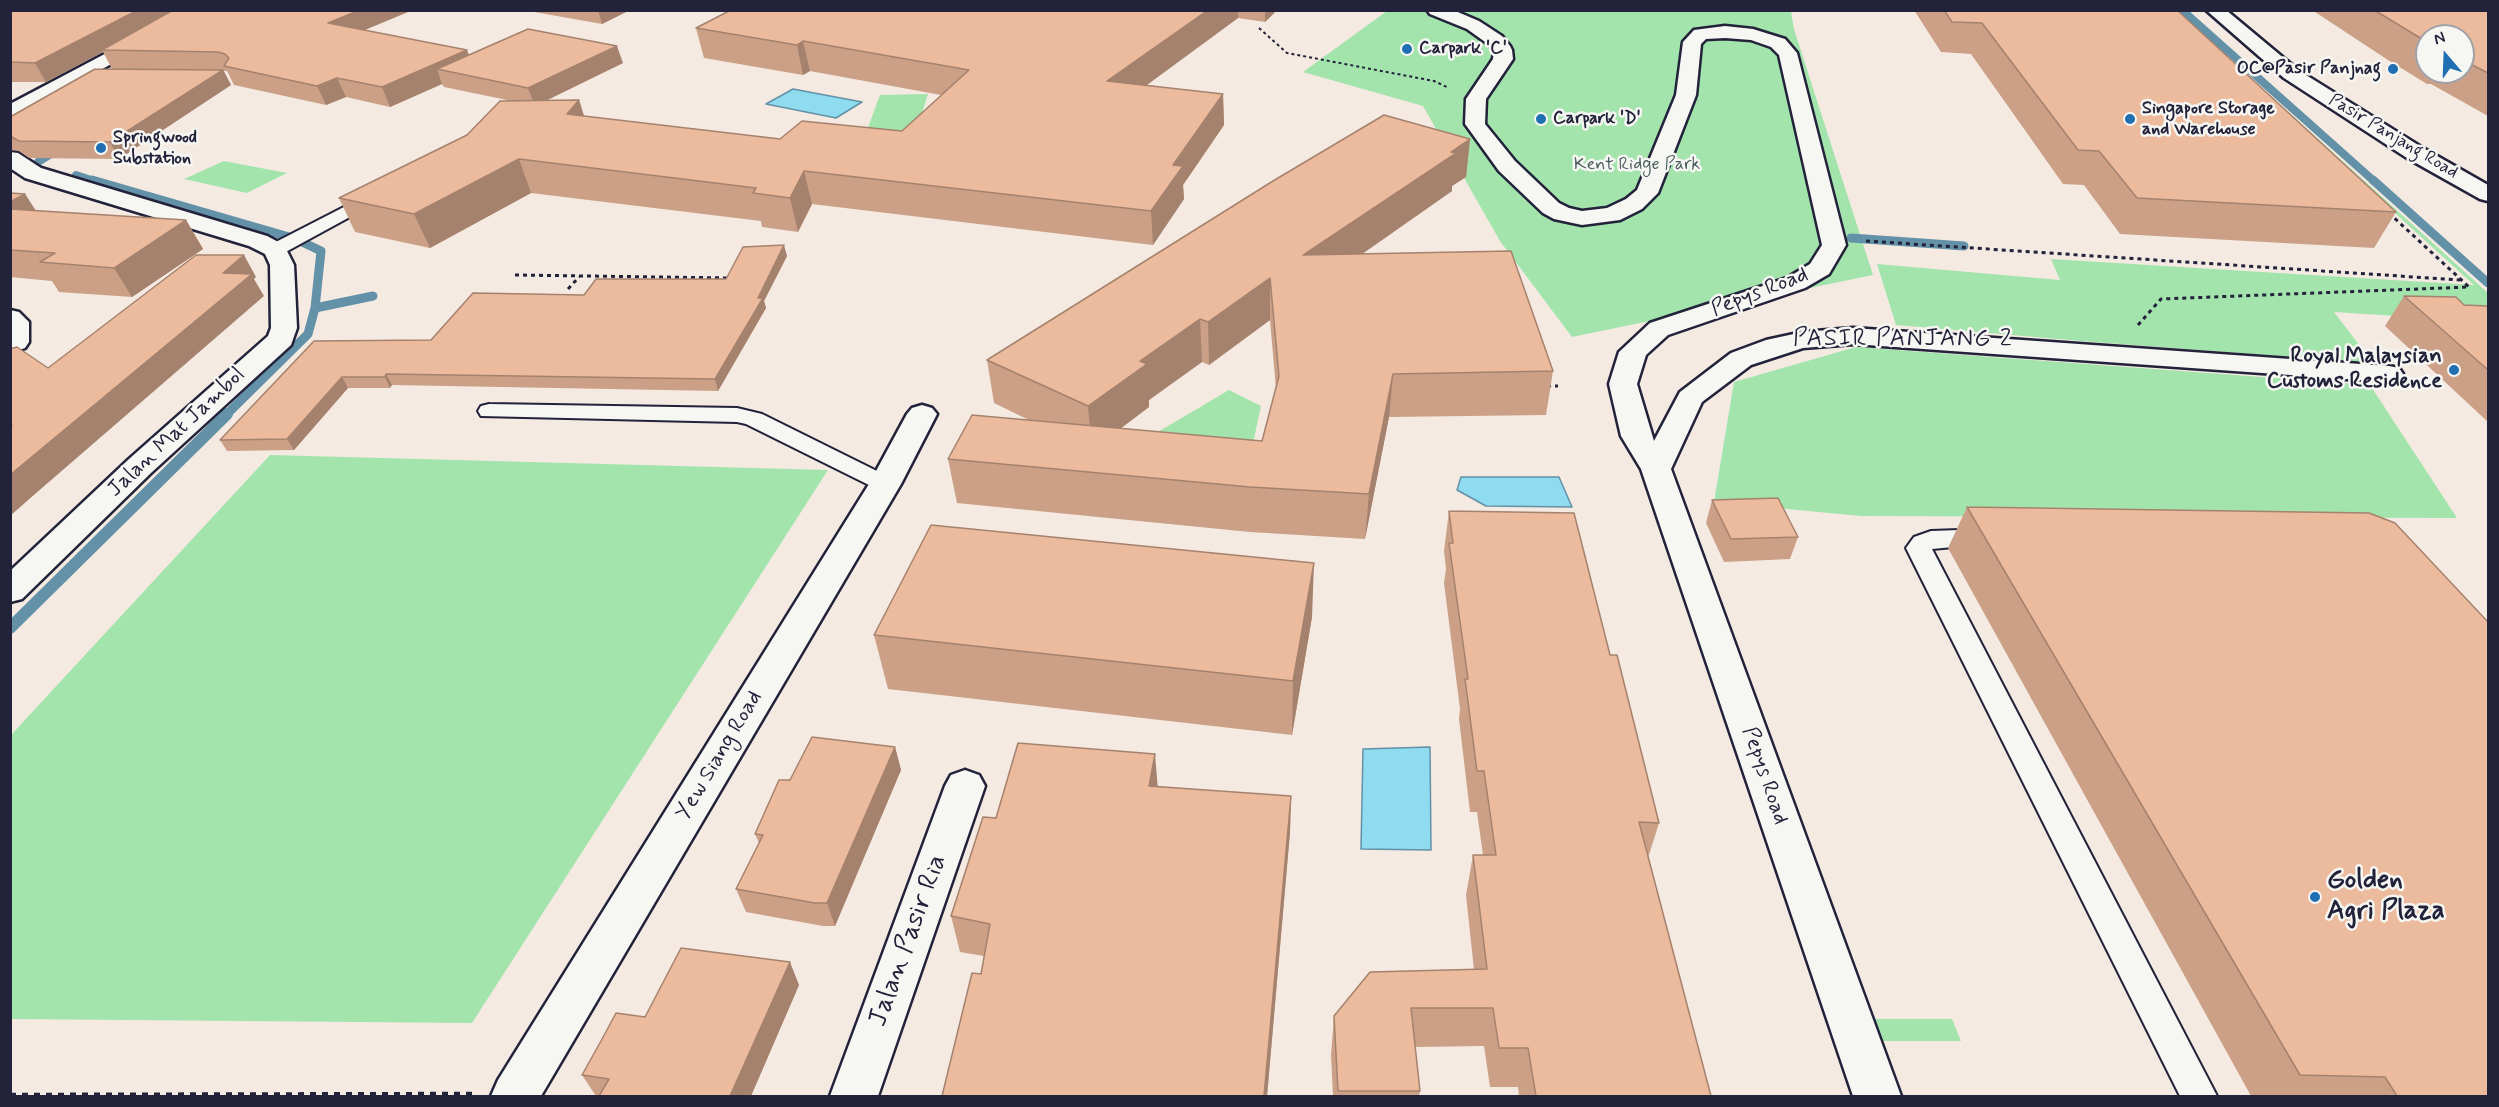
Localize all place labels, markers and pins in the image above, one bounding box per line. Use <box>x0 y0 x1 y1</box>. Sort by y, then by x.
place label: Carpark 'C' <box>1419 38 1507 60</box>
marker: Carpark 'C' <box>1400 42 1414 56</box>
place label: OC@Pasir Panjnag <box>2237 58 2381 80</box>
marker: OC@Pasir Panjnag <box>2386 62 2400 76</box>
place label: Singapore Storage and Warehouse <box>2142 98 2275 140</box>
place label: Carpark 'D' <box>1553 108 1641 130</box>
marker: Carpark 'D' <box>1534 112 1548 126</box>
marker: Singapore Storage and Warehouse <box>2123 112 2137 126</box>
place label: Springwood Substation <box>113 127 197 170</box>
marker: Springwood Substation <box>94 141 108 155</box>
place label: Royal Malaysian Customs Residence <box>2267 344 2442 396</box>
marker: Royal Malaysian Customs Residence <box>2447 363 2461 377</box>
place label: Golden Agri Plaza <box>2327 865 2445 928</box>
marker: Golden Agri Plaza <box>2308 890 2322 904</box>

